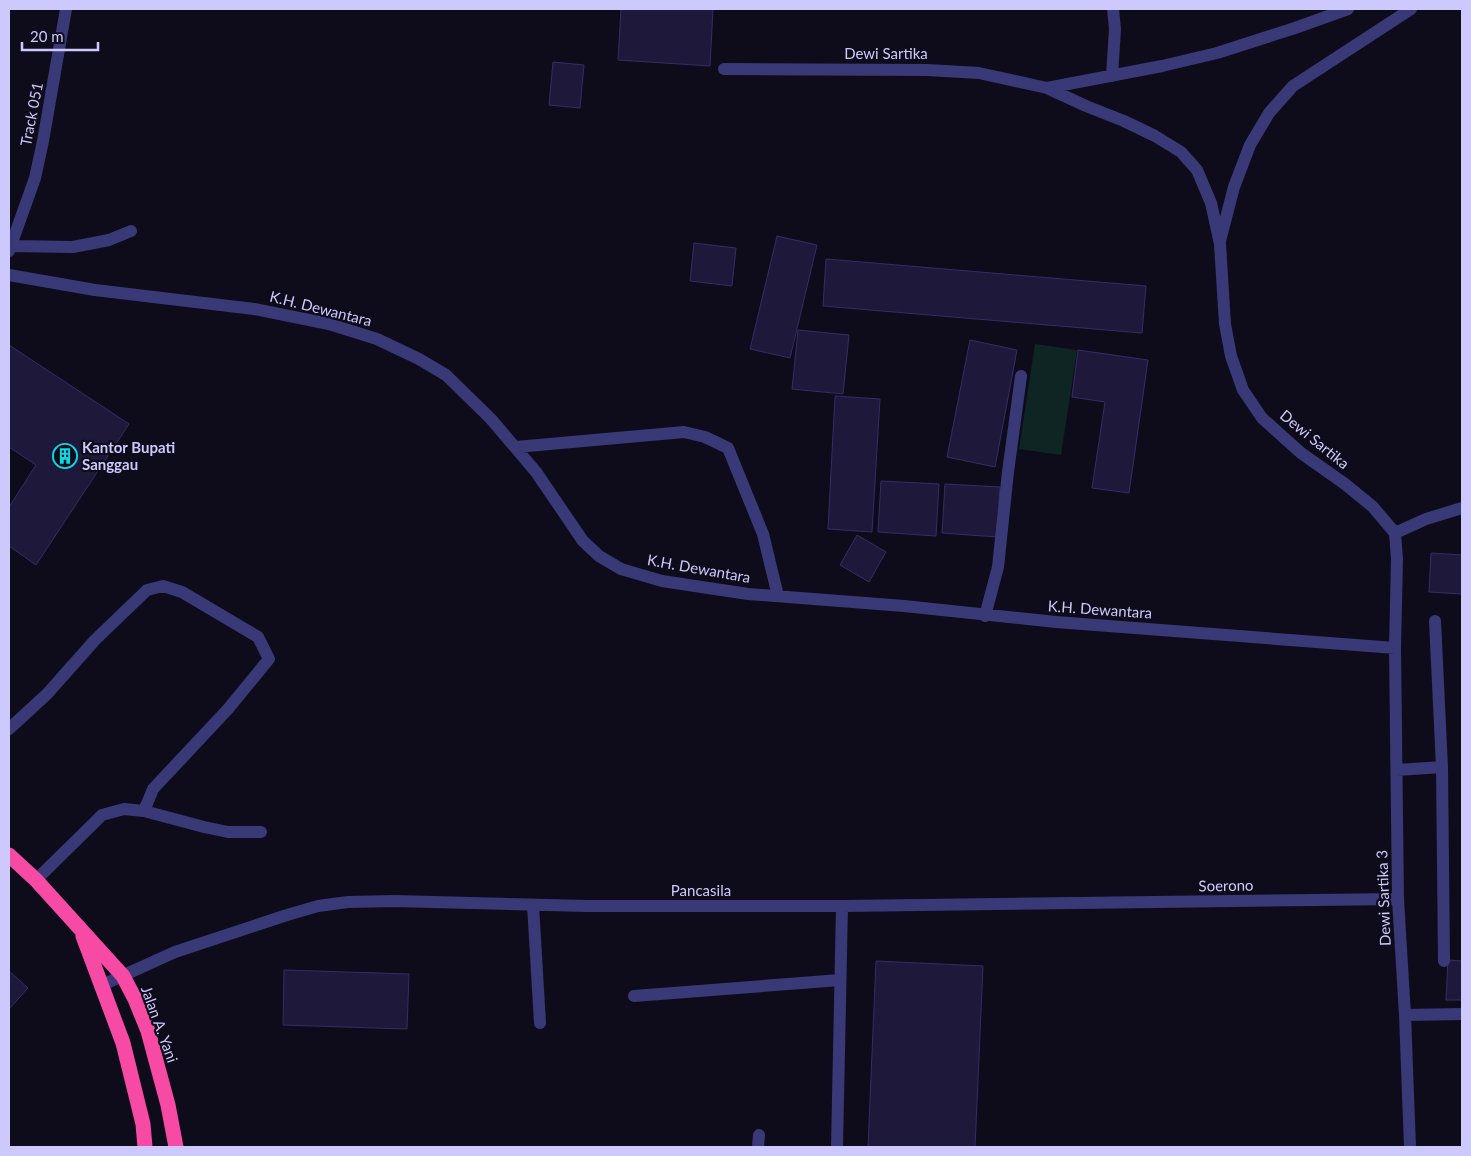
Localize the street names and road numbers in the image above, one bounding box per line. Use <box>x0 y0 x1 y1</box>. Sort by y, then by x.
street label: Dewi Sartika <box>844 44 928 62</box>
street label: Track 051 <box>16 81 46 147</box>
street label: K.H. Dewantara <box>268 287 374 329</box>
street label: Dewi Sartika <box>1277 406 1353 472</box>
street label: K.H. Dewantara <box>646 550 752 586</box>
street label: K.H. Dewantara <box>1047 596 1153 622</box>
street label: Dewi Sartika 3 <box>1372 850 1394 946</box>
street label: Soerono <box>1198 876 1254 894</box>
street label: Pancasila <box>671 881 731 899</box>
street label: Jalan A. Yani <box>138 983 182 1065</box>

